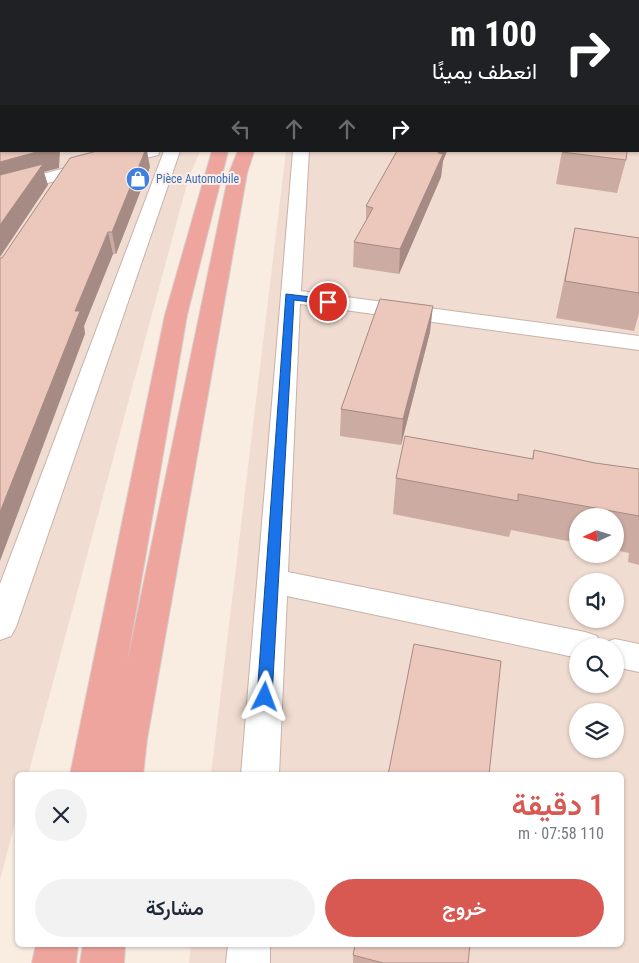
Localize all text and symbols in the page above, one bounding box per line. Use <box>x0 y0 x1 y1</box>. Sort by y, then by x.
text: 100 m <box>450 14 537 55</box>
icon: right <box>555 20 620 85</box>
text: انعطف يمينًا <box>432 59 537 84</box>
icon: left <box>227 115 255 143</box>
icon: ahead <box>280 115 308 143</box>
icon: ahead <box>333 115 361 143</box>
icon: right <box>386 115 414 143</box>
shop icon: Pièce Automobile <box>125 166 151 192</box>
place label: Pièce Automobile <box>156 172 240 186</box>
pin <box>307 281 349 323</box>
icon: arrive <box>314 288 342 316</box>
north arrow <box>569 508 624 562</box>
map controls <box>569 508 624 758</box>
button: sound <box>569 573 624 628</box>
button: search <box>569 638 624 693</box>
position arrow <box>238 670 290 722</box>
button: layers <box>569 703 624 758</box>
text: 1 دقيقة <box>512 787 604 822</box>
button: close <box>35 789 87 841</box>
text: 110 m · 07:58 <box>518 824 604 843</box>
button: مشاركة <box>35 879 315 937</box>
button: خروج <box>325 879 604 937</box>

